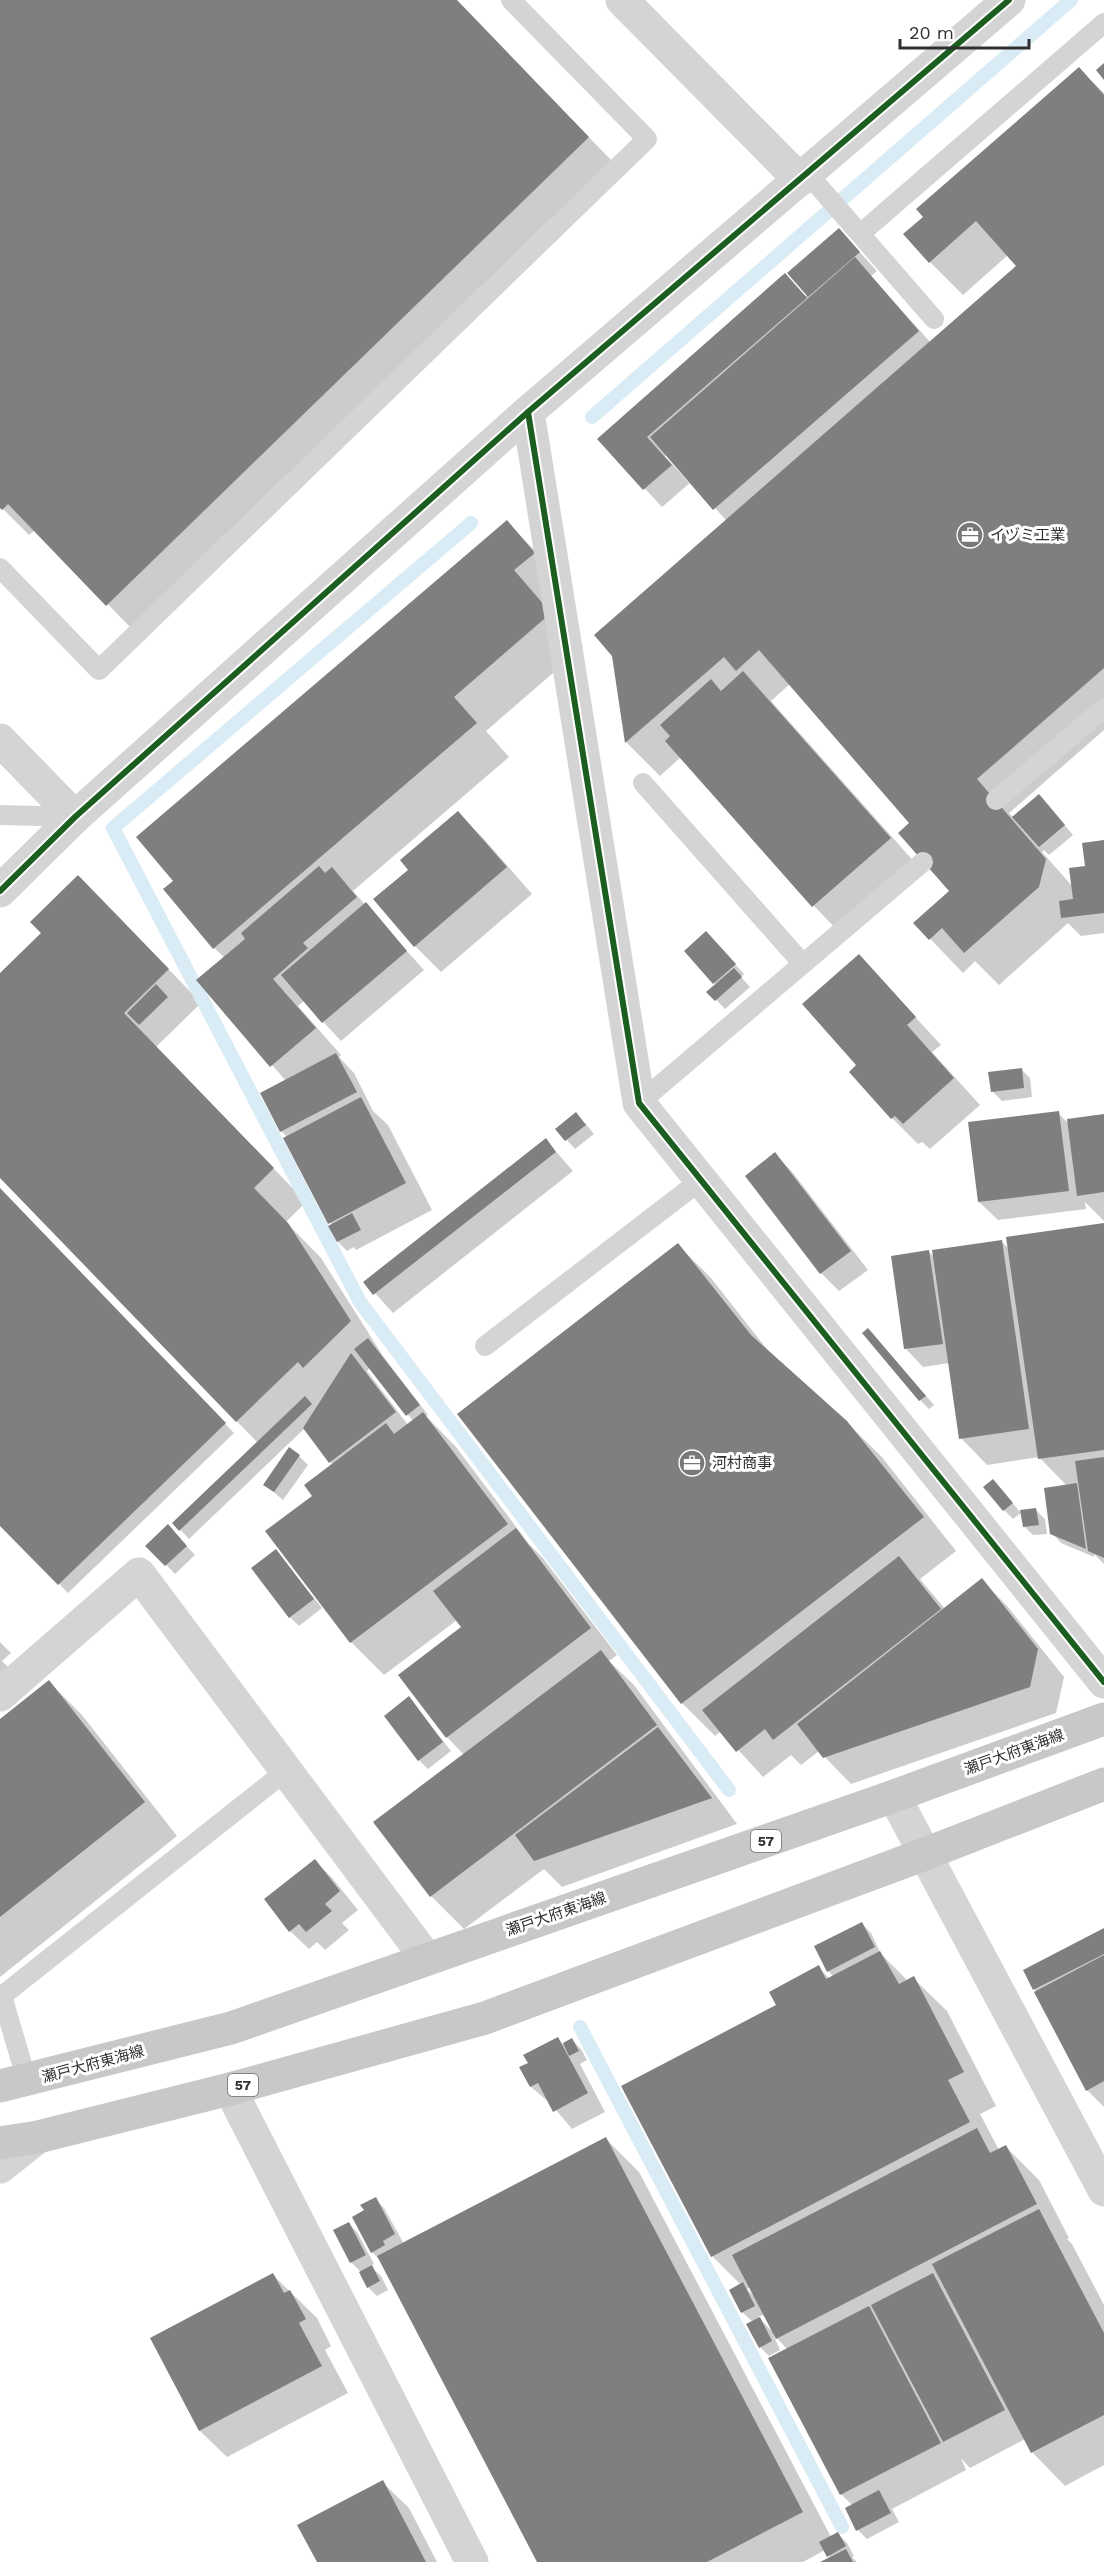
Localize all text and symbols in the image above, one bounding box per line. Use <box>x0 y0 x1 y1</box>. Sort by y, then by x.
scale bar <box>900 12 1029 50</box>
text: 20 m <box>909 22 954 43</box>
office icon: イヅミ工業 <box>955 520 985 550</box>
place label: イヅミ工業 <box>990 526 1065 544</box>
office icon: 河村商事 <box>677 1448 707 1478</box>
place label: 河村商事 <box>712 1454 772 1472</box>
street label: 瀬戸大府東海線 <box>962 1726 1066 1778</box>
road number: 57 <box>751 1830 781 1852</box>
street label: 瀬戸大府東海線 <box>503 1888 609 1940</box>
street label: 瀬戸大府東海線 <box>40 2042 146 2086</box>
road number: 57 <box>228 2074 258 2096</box>

